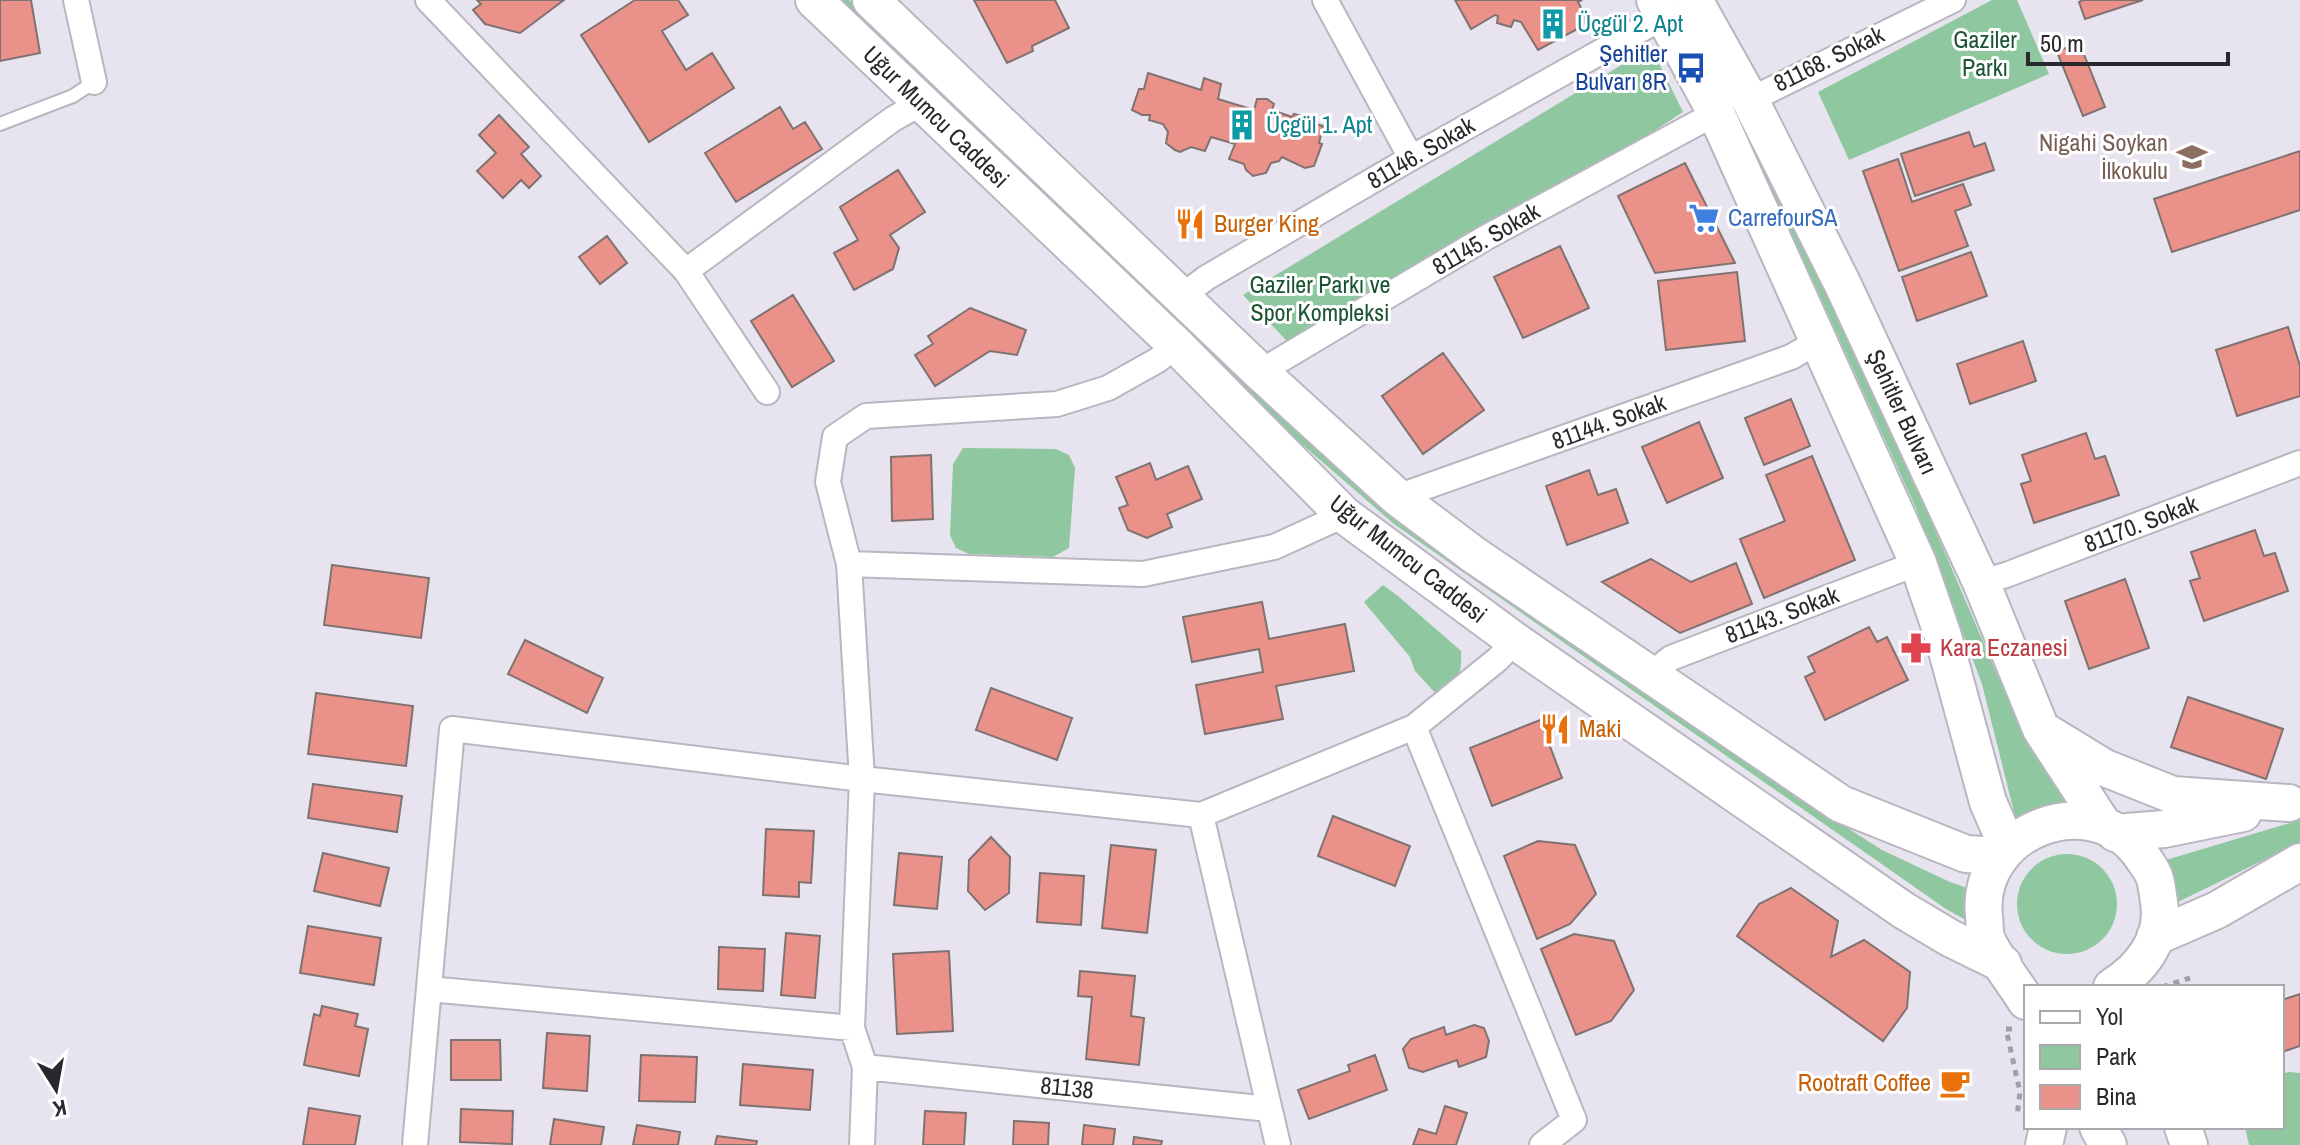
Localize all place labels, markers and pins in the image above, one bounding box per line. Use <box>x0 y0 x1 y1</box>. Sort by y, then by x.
building icon: Üçgül 2. Apt <box>1536 7 1570 41</box>
place label: Üçgül 2. Apt <box>1577 7 1684 39</box>
place label: Şehitler Bulvarı 8R <box>1575 37 1667 97</box>
bus stop icon: Şehitler Bulvarı 8R <box>1674 51 1708 85</box>
building icon: Üçgül 1. Apt <box>1225 108 1259 142</box>
place label: Üçgül 1. Apt <box>1266 108 1373 140</box>
place label: Nigahi Soykan İlkokulu <box>2039 126 2168 186</box>
school or university icon: Nigahi Soykan İlkokulu <box>2175 140 2209 174</box>
supermarket icon: CarrefourSA <box>1687 201 1721 235</box>
place label: CarrefourSA <box>1728 201 1838 233</box>
restaurant icon: Burger King <box>1173 207 1207 241</box>
place label: Burger King <box>1214 207 1319 239</box>
pharmacy icon: Kara Eczanesi <box>1899 631 1933 665</box>
place label: Kara Eczanesi <box>1940 631 2068 663</box>
restaurant icon: Maki <box>1538 712 1572 746</box>
place label: Maki <box>1579 712 1622 744</box>
place label: Rootraft Coffee <box>1798 1066 1931 1098</box>
cafe icon: Rootraft Coffee <box>1938 1066 1972 1100</box>

